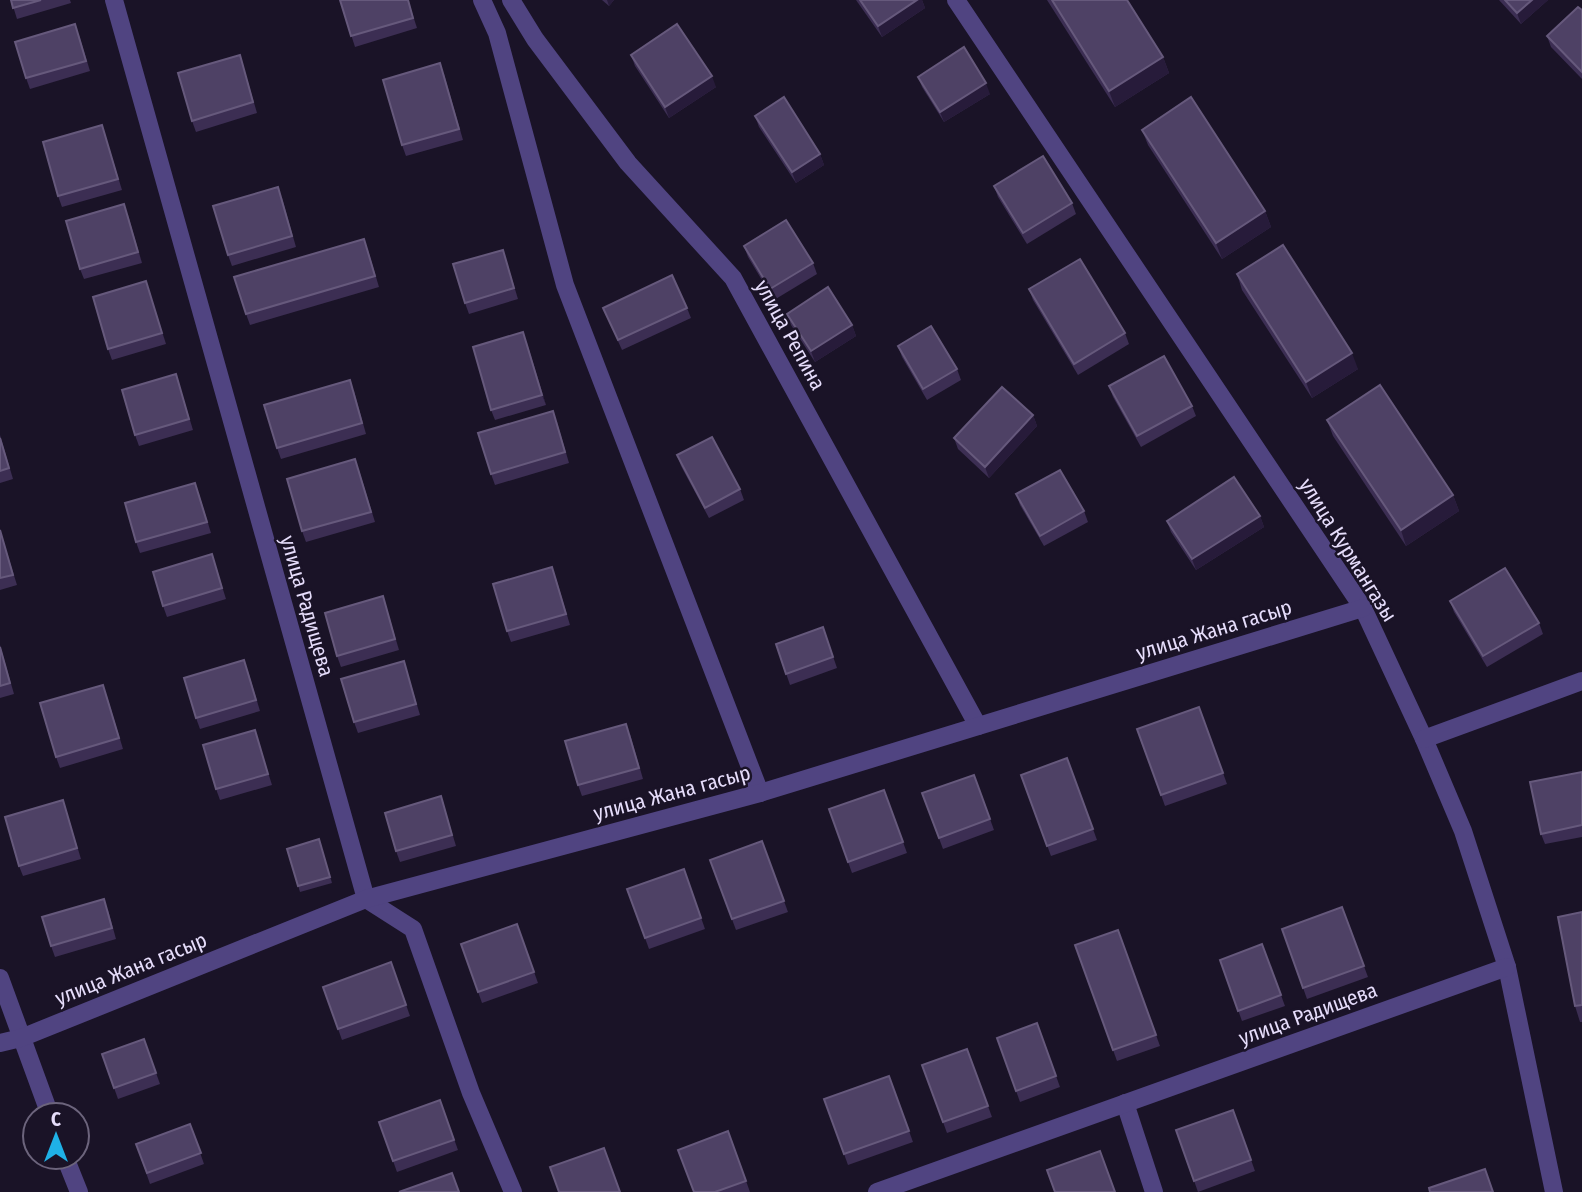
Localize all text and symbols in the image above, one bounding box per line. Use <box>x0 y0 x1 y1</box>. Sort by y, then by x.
street label: улица Репина <box>749 275 831 395</box>
street label: улица Курмангазы <box>1293 473 1403 627</box>
street label: улица Радищева <box>274 532 340 680</box>
street label: улица Жана гасыр <box>1133 594 1295 666</box>
street label: улица Жана гасыр <box>591 760 753 826</box>
street label: улица Жана гасыр <box>51 927 211 1011</box>
street label: улица Радищева <box>1235 977 1381 1051</box>
north arrow <box>21 1101 91 1171</box>
text: С <box>51 1108 61 1131</box>

